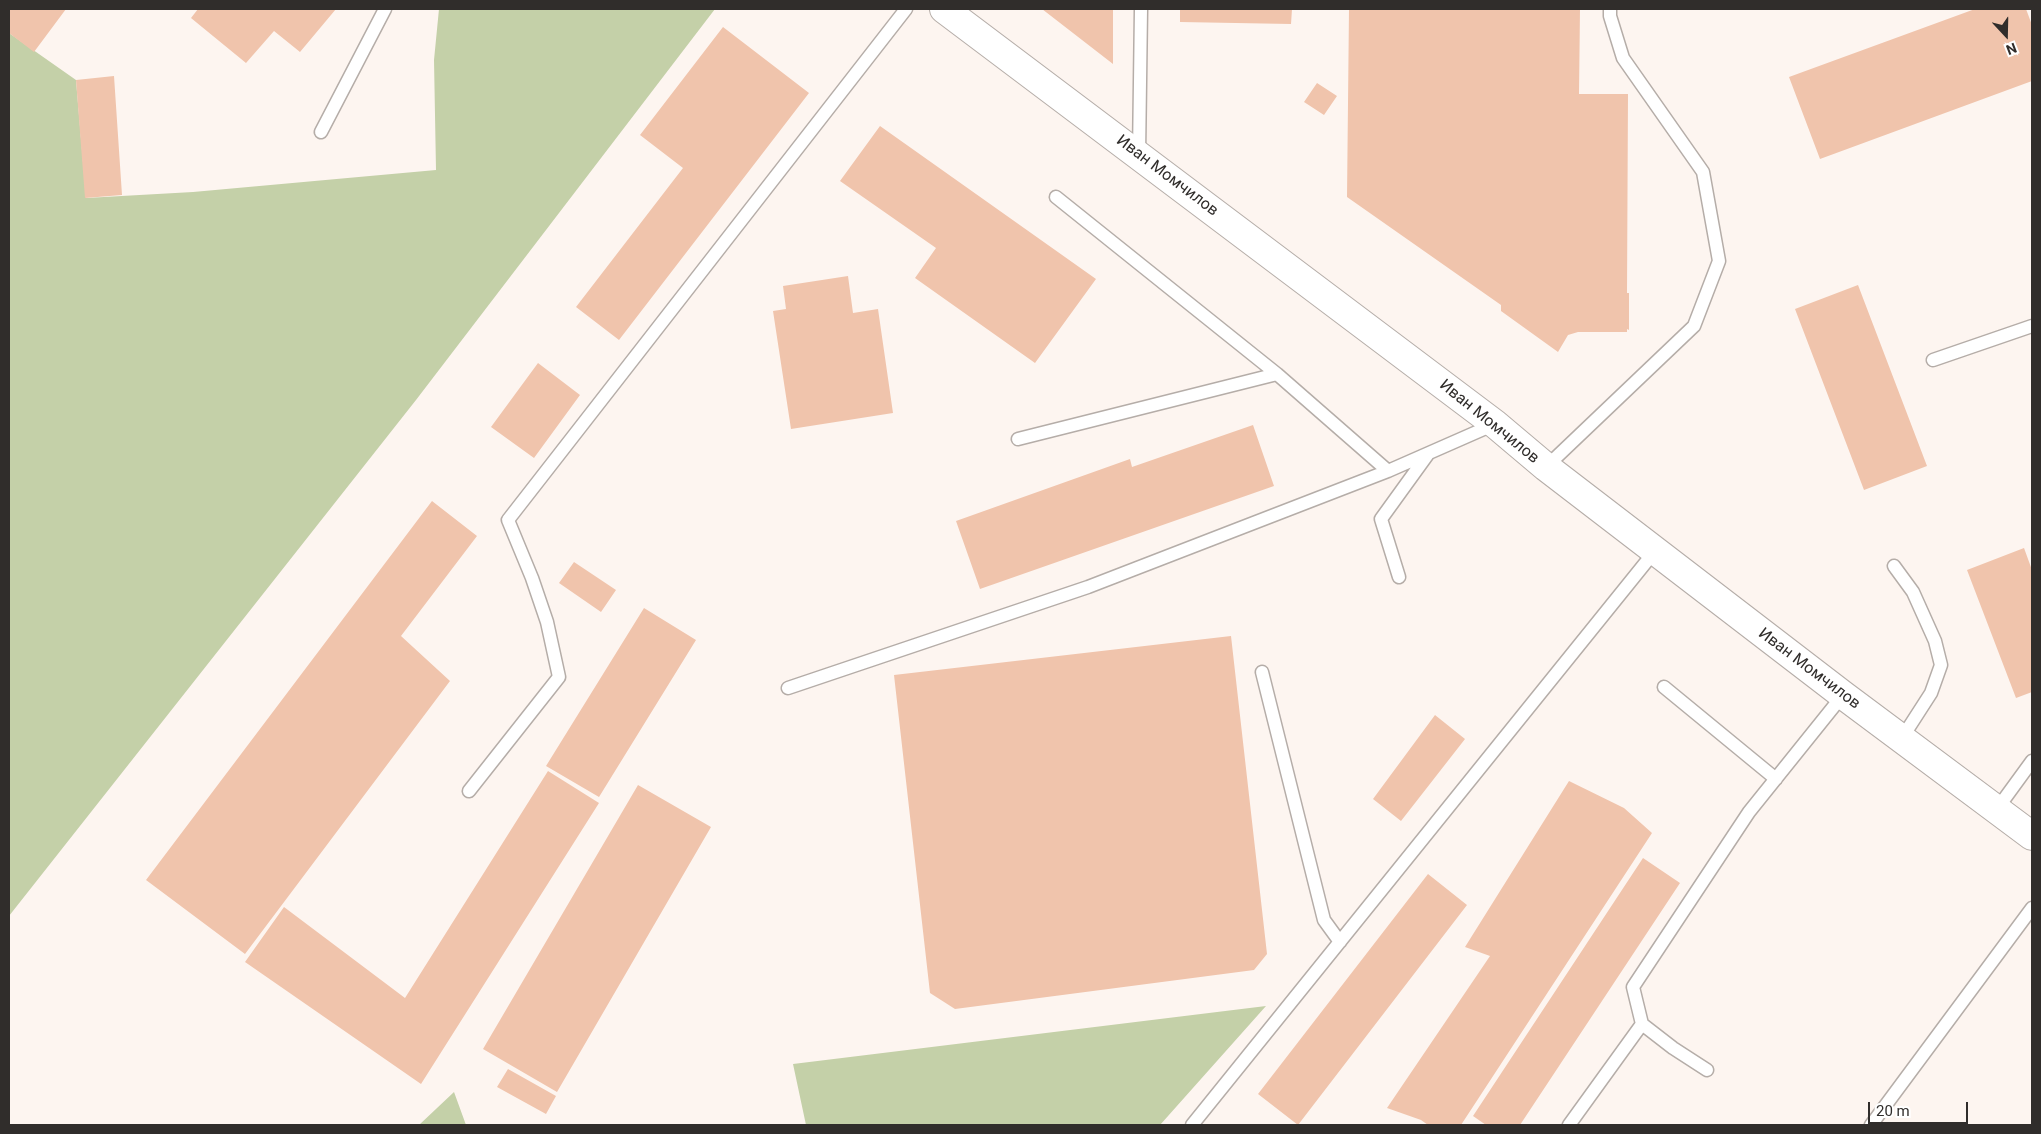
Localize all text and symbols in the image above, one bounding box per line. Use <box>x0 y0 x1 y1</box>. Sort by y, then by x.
north arrow <box>1981 10 2031 60</box>
text: N <box>2004 40 2019 58</box>
street label: Иван Момчилов <box>1112 131 1222 221</box>
street label: Иван Момчилов <box>1435 376 1543 468</box>
street label: Иван Момчилов <box>1754 624 1864 714</box>
scale bar <box>1871 1092 1971 1124</box>
text: 20 m <box>1876 1102 1910 1120</box>

